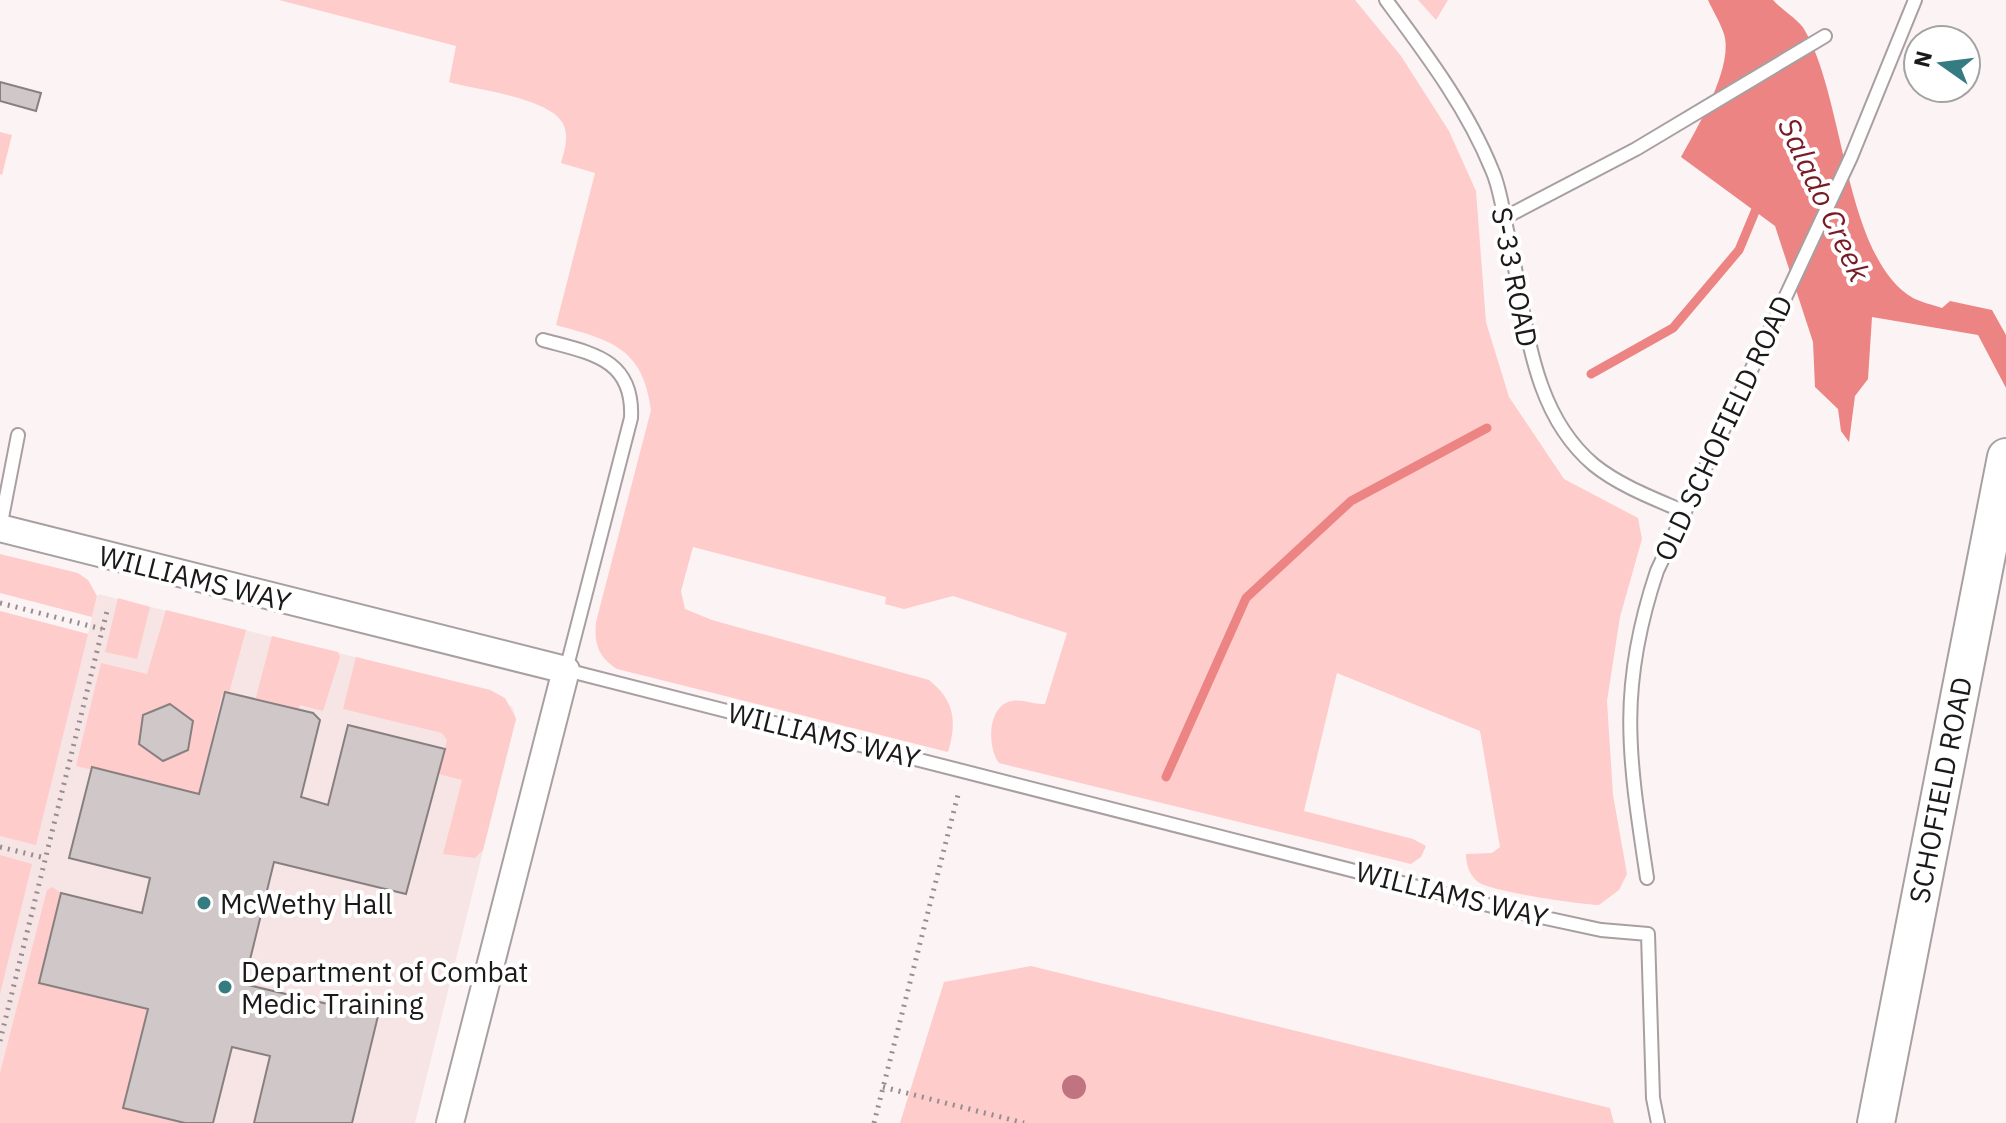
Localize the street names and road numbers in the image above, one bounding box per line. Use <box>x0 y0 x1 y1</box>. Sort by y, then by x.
street label: S-33 ROAD <box>1483 204 1547 350</box>
street label: OLD SCHOFIELD ROAD <box>1645 289 1801 567</box>
street label: WILLIAMS WAY <box>95 536 295 620</box>
street label: SCHOFIELD ROAD <box>1900 674 1980 906</box>
street label: WILLIAMS WAY <box>724 693 924 777</box>
street label: WILLIAMS WAY <box>1352 852 1552 936</box>

